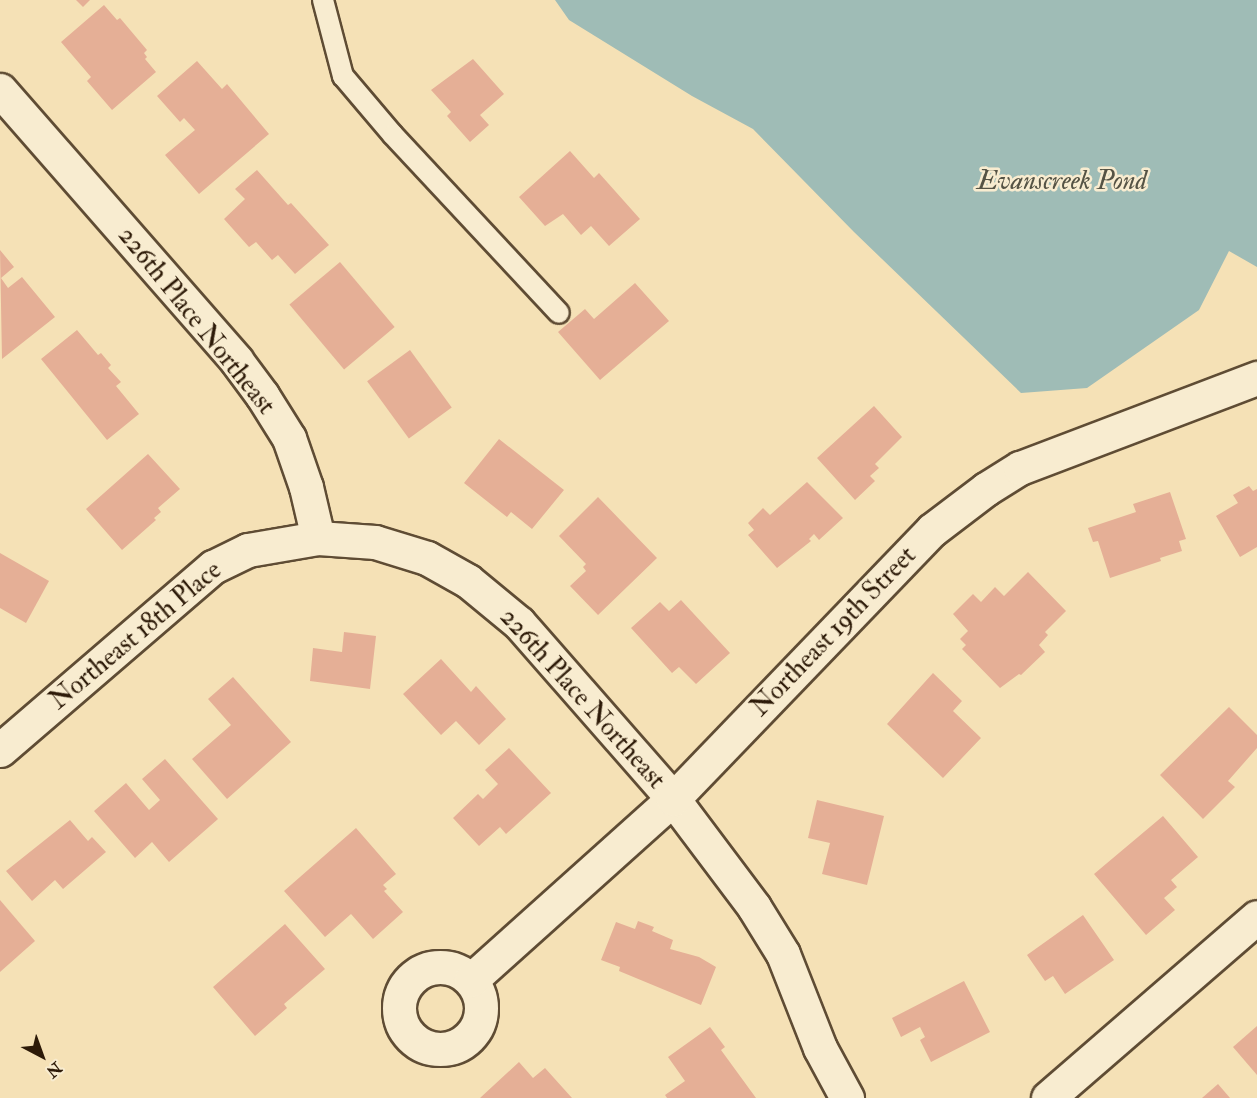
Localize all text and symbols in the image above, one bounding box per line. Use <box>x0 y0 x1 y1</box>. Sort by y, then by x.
water label: Evanscreek Pond <box>977 165 1147 197</box>
street label: 226th Place Northeast <box>111 221 281 421</box>
street label: Northeast 19th Street <box>745 541 923 723</box>
street label: Northeast 18th Place <box>44 555 228 717</box>
street label: 226th Place Northeast <box>493 602 671 796</box>
north arrow <box>12 1026 72 1086</box>
text: N <box>42 1057 66 1082</box>

